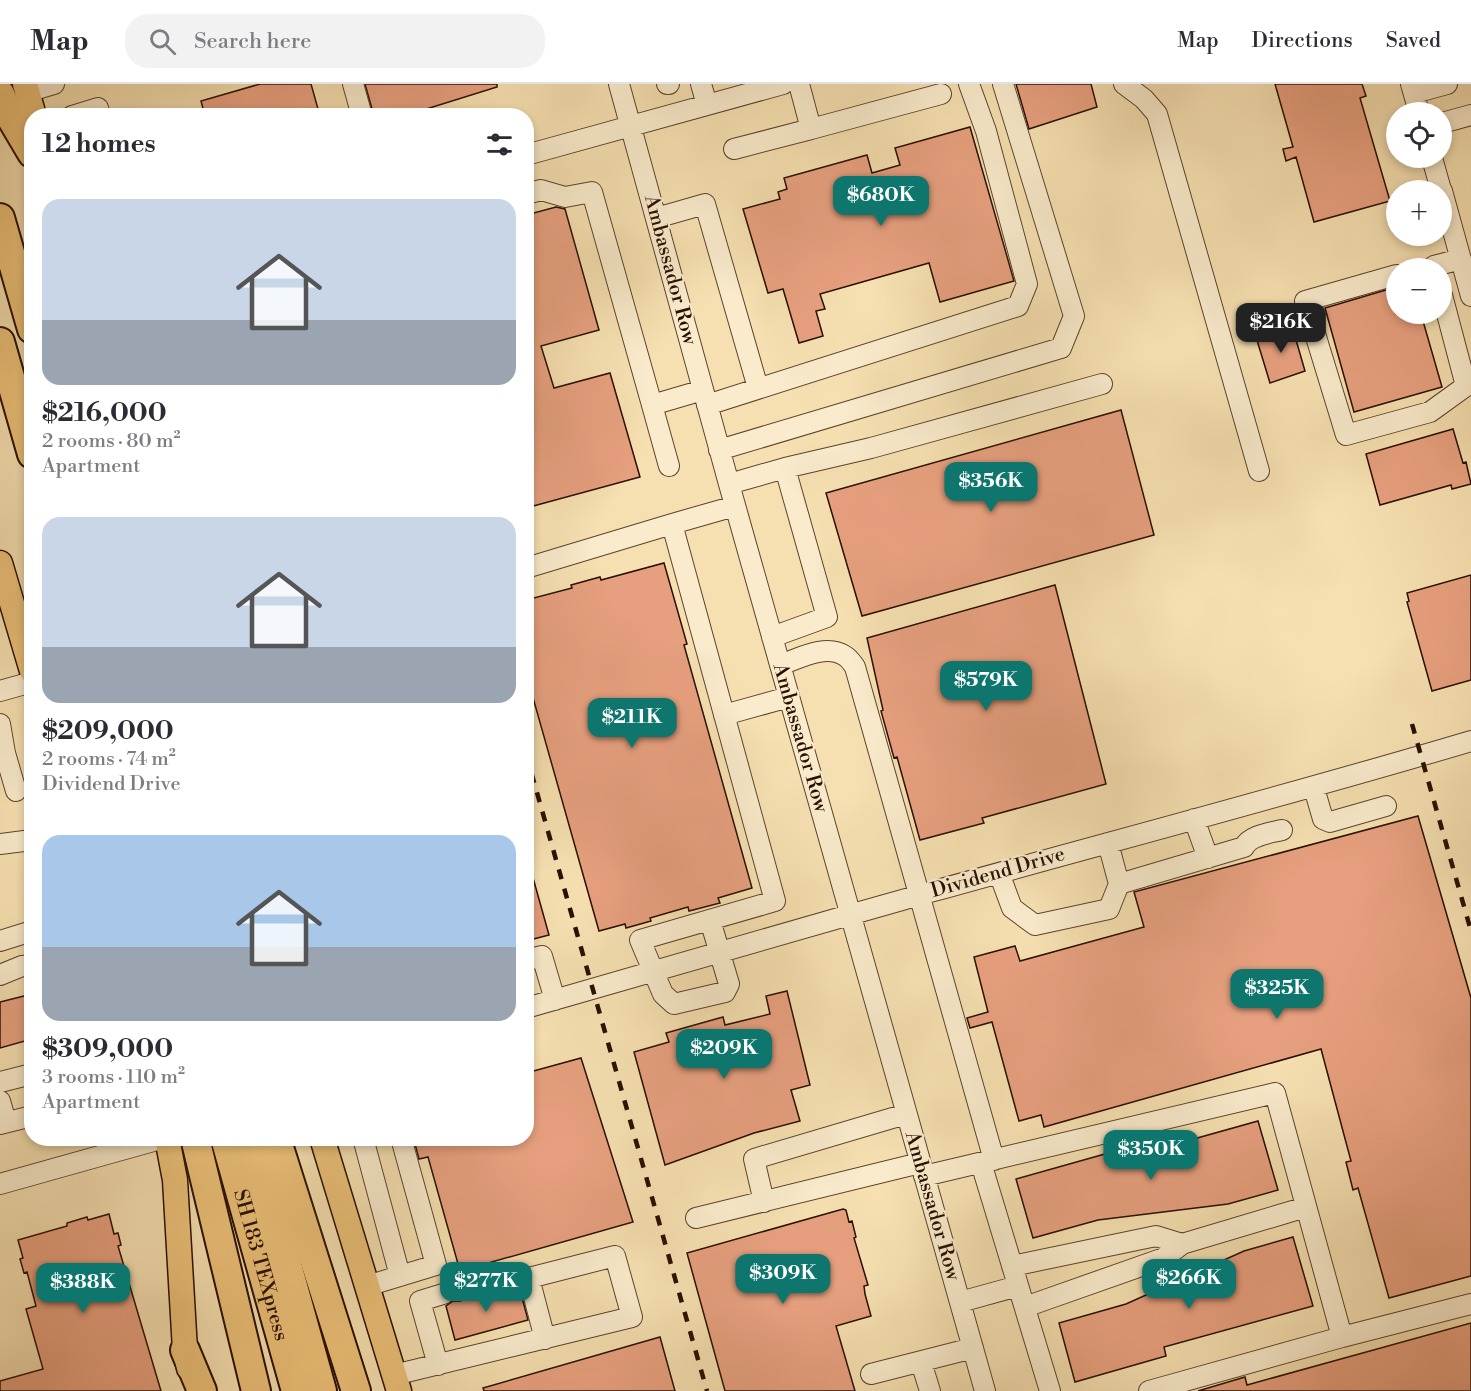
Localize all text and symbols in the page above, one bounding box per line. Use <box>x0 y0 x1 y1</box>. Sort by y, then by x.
search box <box>125 14 545 68</box>
text: Map <box>30 24 89 59</box>
icon: search <box>146 25 179 58</box>
text: Search here <box>194 28 311 55</box>
text: Map <box>1177 28 1219 54</box>
text: Directions <box>1252 28 1353 54</box>
text: Saved <box>1386 28 1441 54</box>
map controls <box>1386 102 1452 324</box>
button: locate <box>1386 102 1452 168</box>
text: 12 homes <box>42 128 156 160</box>
icon: filters <box>483 128 516 161</box>
pin: $680K <box>839 176 923 227</box>
button: + <box>1386 180 1452 246</box>
text: $680K <box>847 183 915 208</box>
street label: Ambassador Row <box>638 191 702 349</box>
icon: home <box>225 238 333 346</box>
button: − <box>1386 258 1452 324</box>
pin: $216K <box>1239 303 1323 354</box>
text: $216K <box>1250 310 1312 335</box>
text: $216,000 <box>42 397 167 429</box>
text: 2 rooms · 80 m² <box>42 429 180 454</box>
text: Apartment <box>42 454 140 479</box>
pin: $356K <box>949 462 1033 513</box>
text: $356K <box>958 469 1024 494</box>
icon: home <box>225 556 333 664</box>
street label: Ambassador Row <box>766 660 834 817</box>
pin: $579K <box>944 661 1028 712</box>
text: $579K <box>954 668 1018 693</box>
pin: $211K <box>590 698 674 749</box>
text: $211K <box>602 705 662 730</box>
text: $209,000 <box>42 715 174 747</box>
text: 2 rooms · 74 m² <box>42 747 176 772</box>
text: Dividend Drive <box>42 772 180 797</box>
street label: Dividend Drive <box>928 842 1068 904</box>
icon: home <box>225 874 333 982</box>
pin: $325K <box>1235 969 1319 1020</box>
text: $325K <box>1244 976 1310 1001</box>
pin: $209K <box>682 1029 766 1080</box>
text: $309,000 <box>42 1033 173 1065</box>
text: $209K <box>690 1036 758 1061</box>
text: 3 rooms · 110 m² <box>42 1065 185 1090</box>
text: Apartment <box>42 1090 140 1115</box>
street label: Ambassador Row <box>898 1128 966 1285</box>
pin: $350K <box>1109 1130 1193 1181</box>
text: $350K <box>1117 1137 1185 1162</box>
street label: SH 183 TEXpress <box>227 1186 294 1344</box>
pin: $309K <box>741 1254 825 1305</box>
pin: $266K <box>1147 1259 1231 1310</box>
text: $309K <box>749 1261 817 1286</box>
pin: $277K <box>444 1262 528 1313</box>
pin: $388K <box>41 1263 125 1314</box>
text: $266K <box>1156 1266 1222 1291</box>
text: $277K <box>454 1269 518 1294</box>
text: $388K <box>50 1270 116 1295</box>

